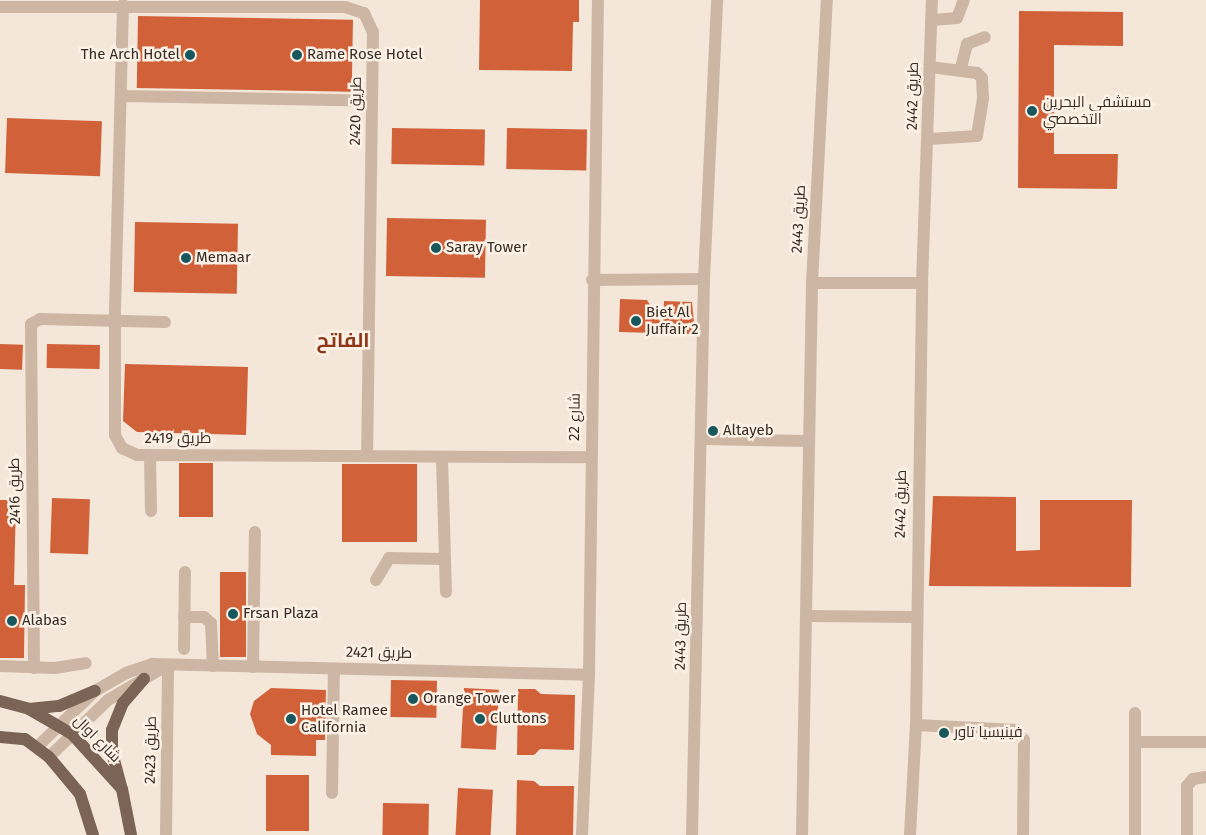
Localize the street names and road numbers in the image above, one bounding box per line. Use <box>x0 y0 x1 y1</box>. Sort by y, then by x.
street label: طريق 2442 <box>903 62 923 130</box>
street label: طريق 2420 <box>346 76 366 146</box>
street label: طريق 2443 <box>788 184 810 254</box>
street label: شارع 22 <box>566 393 584 441</box>
street label: طريق 2419 <box>145 430 211 448</box>
street label: طريق 2416 <box>5 457 25 525</box>
street label: طريق 2442 <box>891 470 911 538</box>
street label: طريق 2443 <box>671 602 691 670</box>
street label: طريق 2421 <box>346 643 412 663</box>
street label: شارع اوال <box>70 712 124 766</box>
street label: طريق 2423 <box>141 716 161 784</box>

